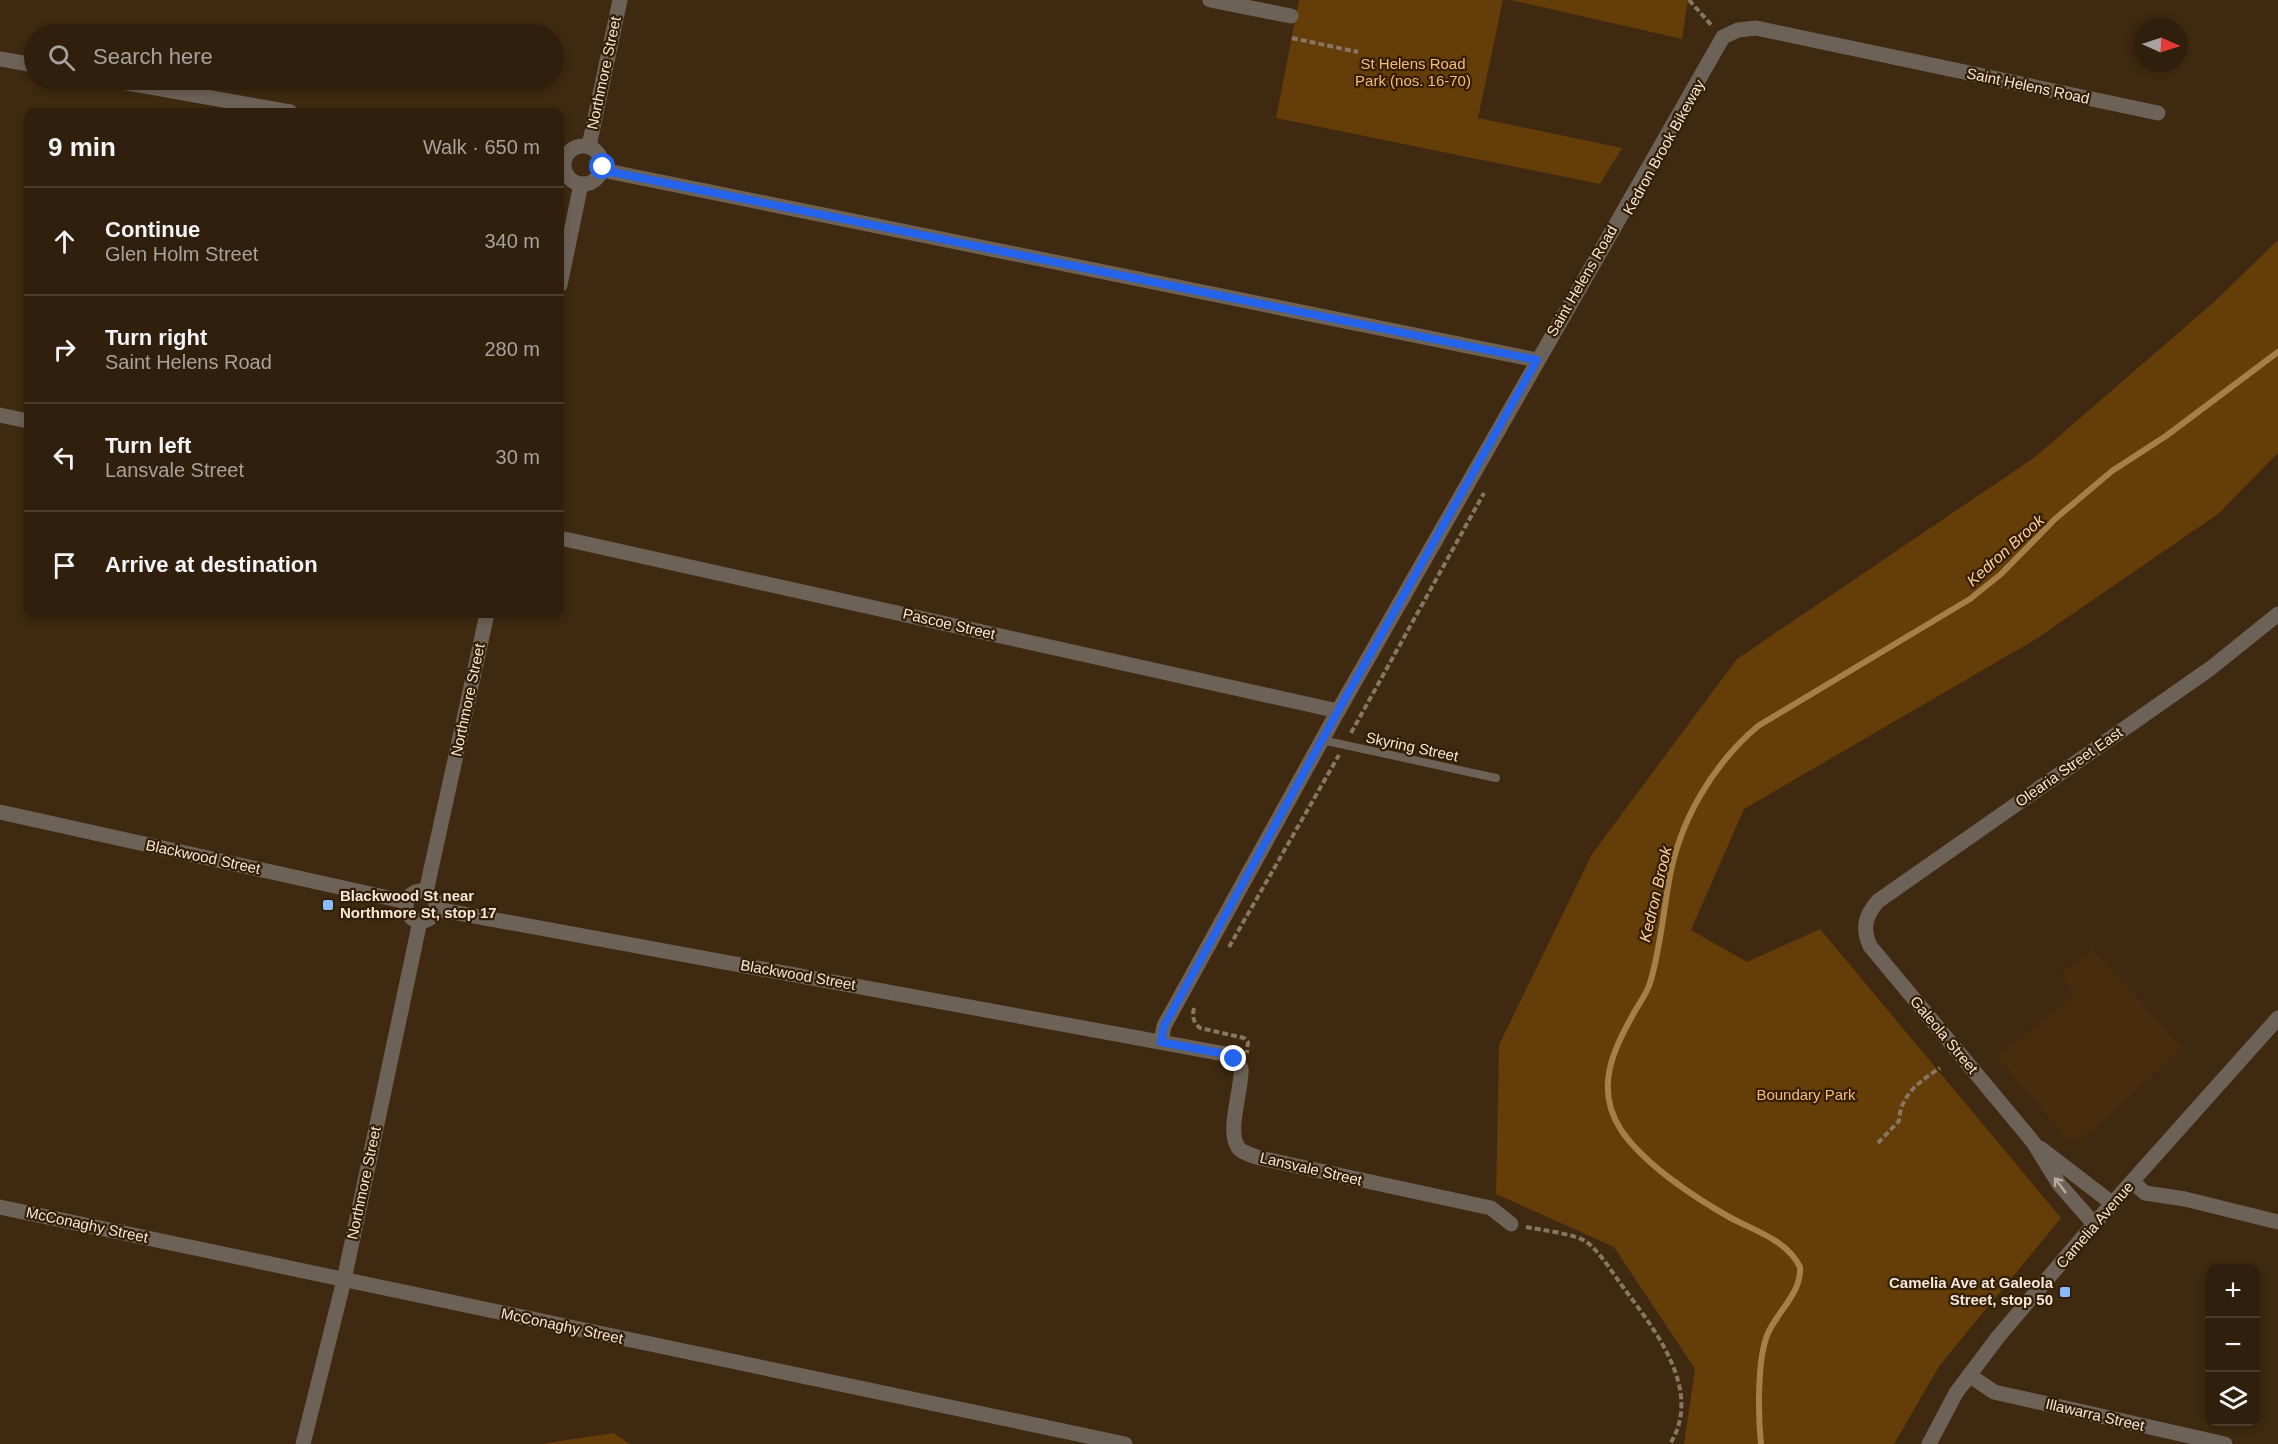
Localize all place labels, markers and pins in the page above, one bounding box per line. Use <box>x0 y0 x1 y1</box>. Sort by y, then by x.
place label: Blackwood St near Northmore St, stop 17 <box>340 887 497 921</box>
marker: Blackwood St near Northmore St, stop 17 <box>321 898 335 912</box>
place label: Camelia Ave at Galeola Street, stop 50 <box>1889 1274 2054 1308</box>
marker: Camelia Ave at Galeola Street, stop 50 <box>2058 1285 2072 1299</box>

